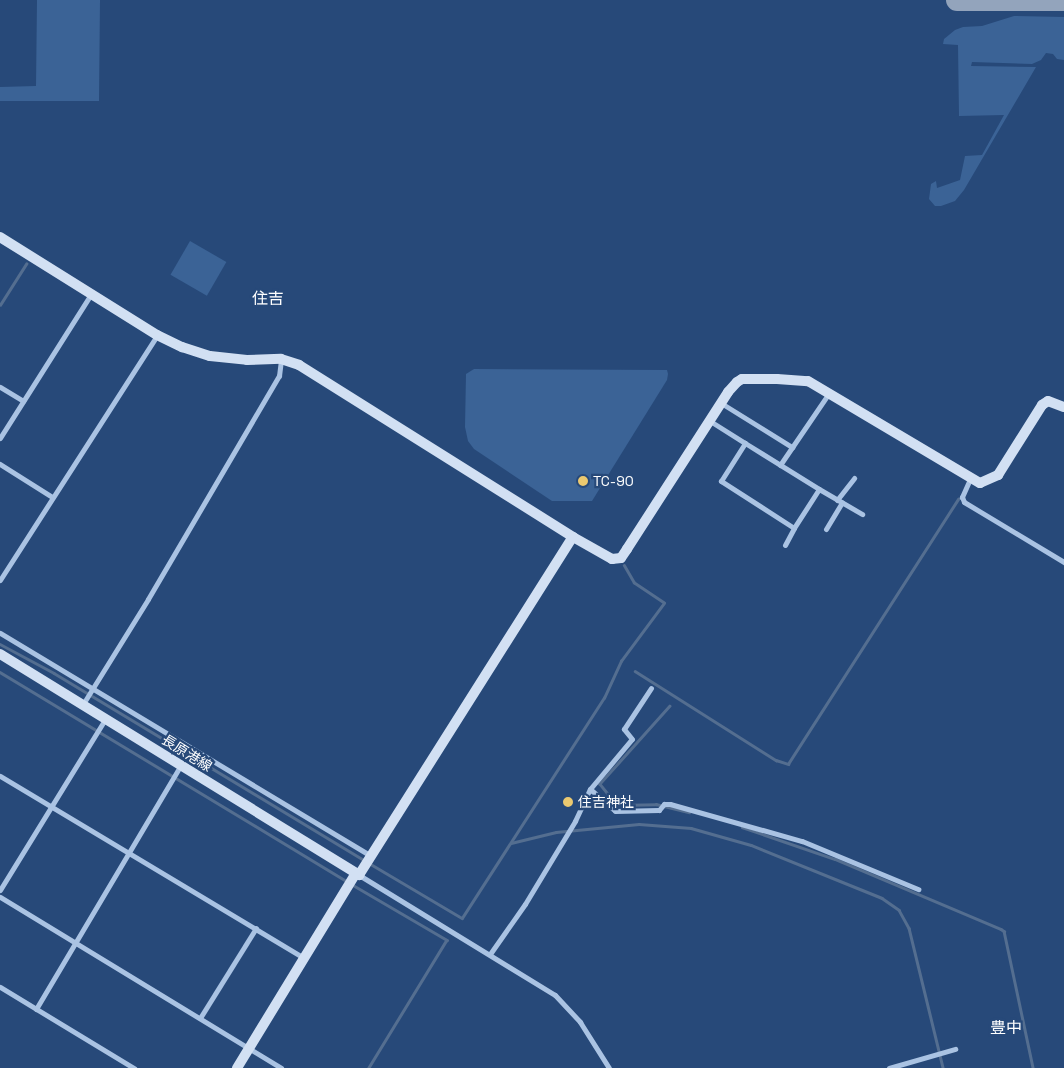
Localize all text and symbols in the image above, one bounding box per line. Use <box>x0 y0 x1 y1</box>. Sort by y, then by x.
district label: 住吉 <box>252 289 284 309</box>
place label: TC-90 <box>593 473 634 489</box>
marker: TC-90 <box>577 475 589 487</box>
street label: 長原港線 <box>159 731 215 775</box>
place label: 住吉神社 <box>578 794 634 810</box>
marker: 住吉神社 <box>562 796 574 808</box>
district label: 豊中 <box>990 1018 1022 1038</box>

